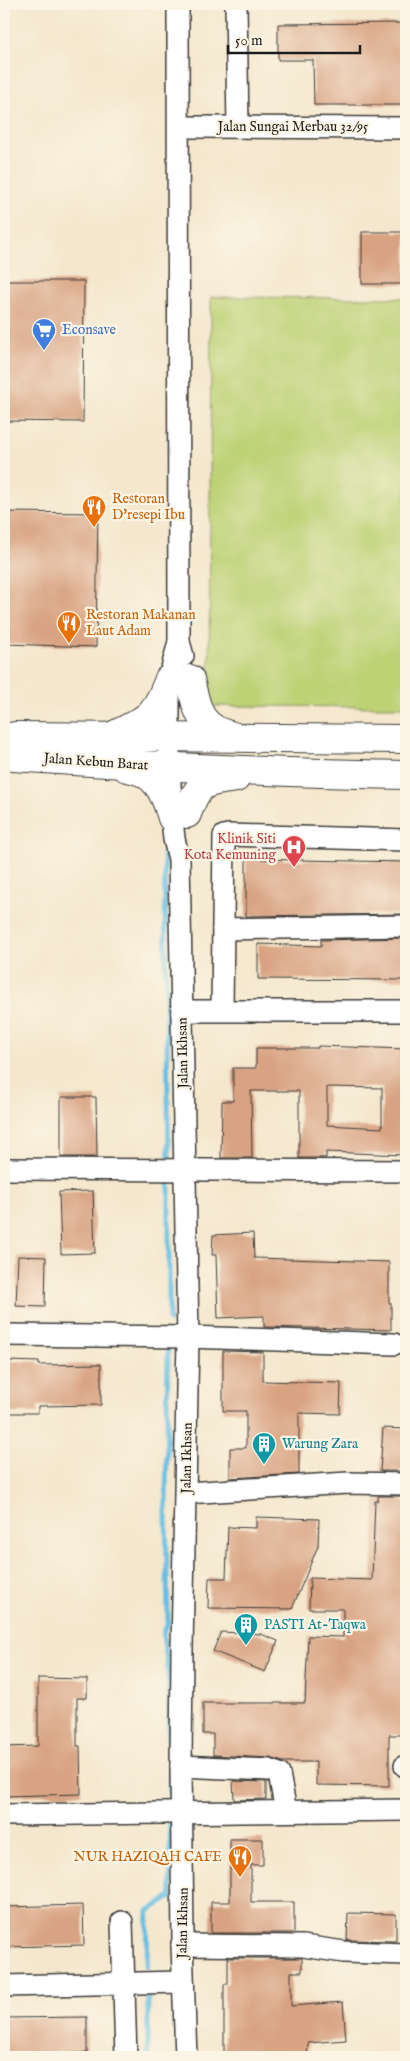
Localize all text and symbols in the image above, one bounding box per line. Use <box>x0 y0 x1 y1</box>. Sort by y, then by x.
scale bar <box>228 22 360 54</box>
text: 50 m <box>235 31 263 50</box>
street label: Jalan Sungai Merbau 32/95 <box>216 118 368 136</box>
supermarket icon: Econsave <box>31 317 57 351</box>
place label: Econsave <box>62 321 117 339</box>
place label: Restoran D'resepi Ibu <box>112 490 185 524</box>
restaurant icon: Restoran D'resepi Ibu <box>81 494 107 528</box>
place label: Restoran Makanan Laut Adam <box>86 606 196 640</box>
restaurant icon: Restoran Makanan Laut Adam <box>56 610 82 644</box>
street label: Jalan Kebun Barat <box>41 749 149 775</box>
place label: Klinik Siti Kota Kemuning <box>184 830 276 864</box>
hospital icon: Klinik Siti Kota Kemuning <box>281 834 307 868</box>
street label: Jalan Ikhsan <box>173 1017 193 1091</box>
street label: Jalan Ikhsan <box>177 1422 197 1496</box>
building icon: Warung Zara <box>251 1431 277 1465</box>
place label: Warung Zara <box>282 1435 359 1453</box>
building icon: PASTI At-Taqwa <box>233 1612 259 1646</box>
place label: PASTI At-Taqwa <box>264 1616 367 1634</box>
restaurant icon: NUR HAZIQAH CAFE <box>227 1844 253 1878</box>
place label: NUR HAZIQAH CAFE <box>74 1848 222 1866</box>
street label: Jalan Ikhsan <box>173 1887 193 1961</box>

